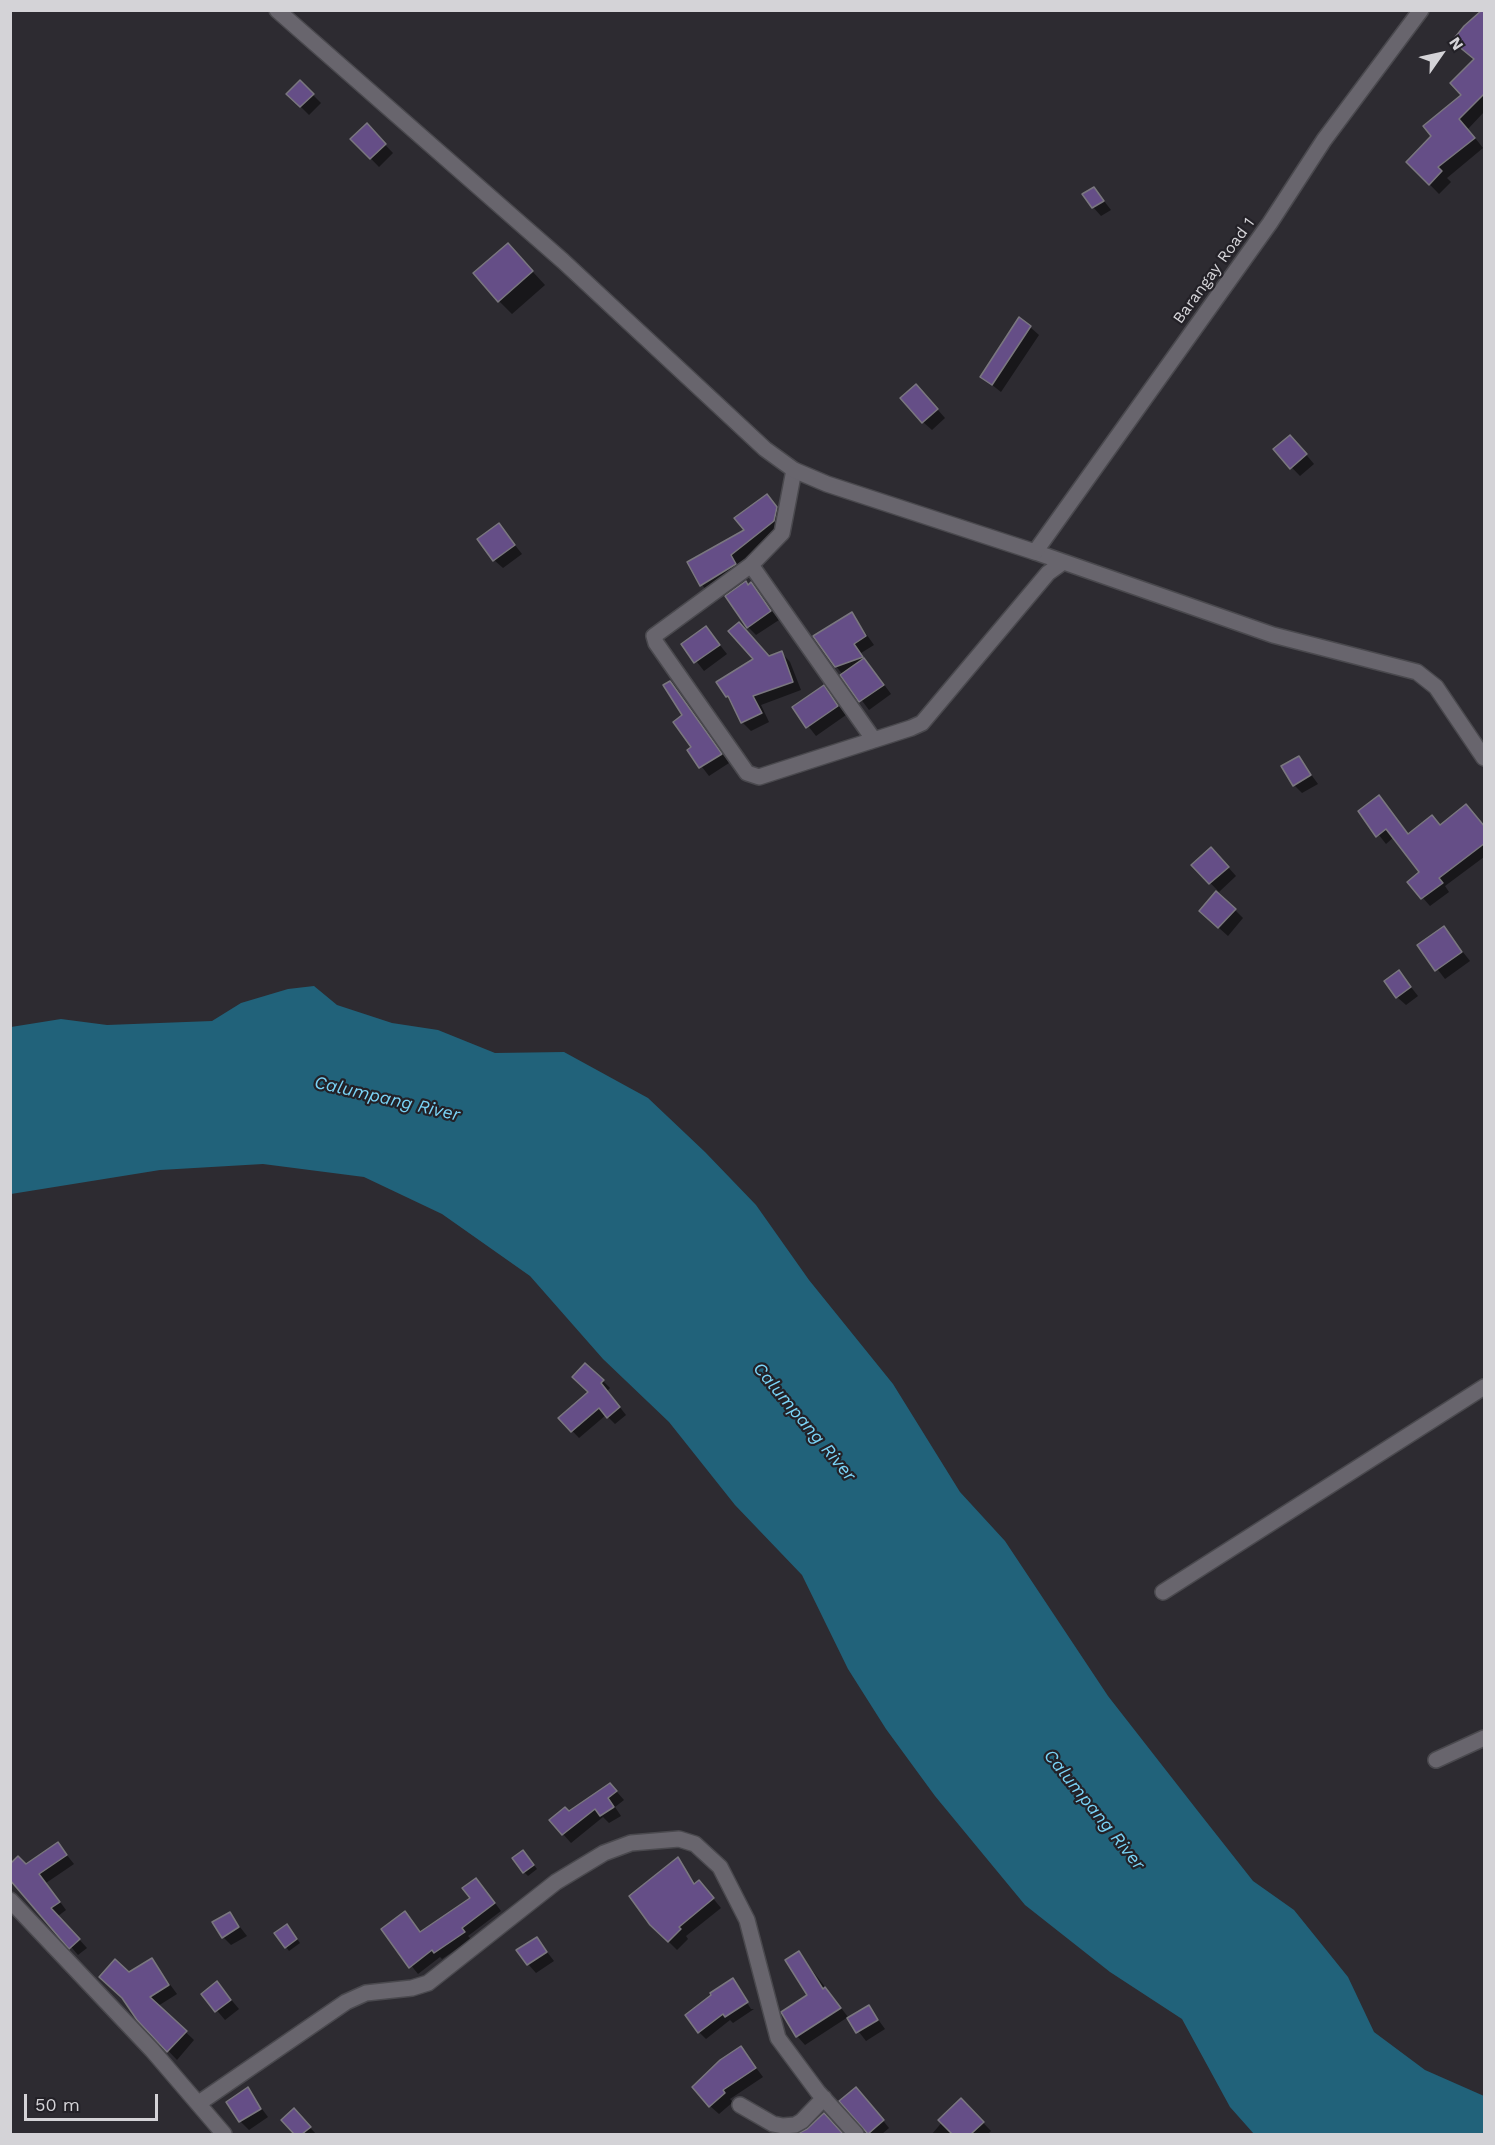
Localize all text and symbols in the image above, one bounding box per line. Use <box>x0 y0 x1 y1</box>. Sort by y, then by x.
north arrow <box>1411 24 1471 84</box>
text: N <box>1445 33 1468 54</box>
street label: Barangay Road 1 <box>1169 214 1259 328</box>
water label: Calumpang River <box>312 1072 462 1126</box>
water label: Calumpang River <box>748 1358 860 1486</box>
water label: Calumpang River <box>1039 1745 1149 1875</box>
scale bar <box>27 2082 160 2120</box>
text: 50 m <box>35 2094 80 2115</box>

